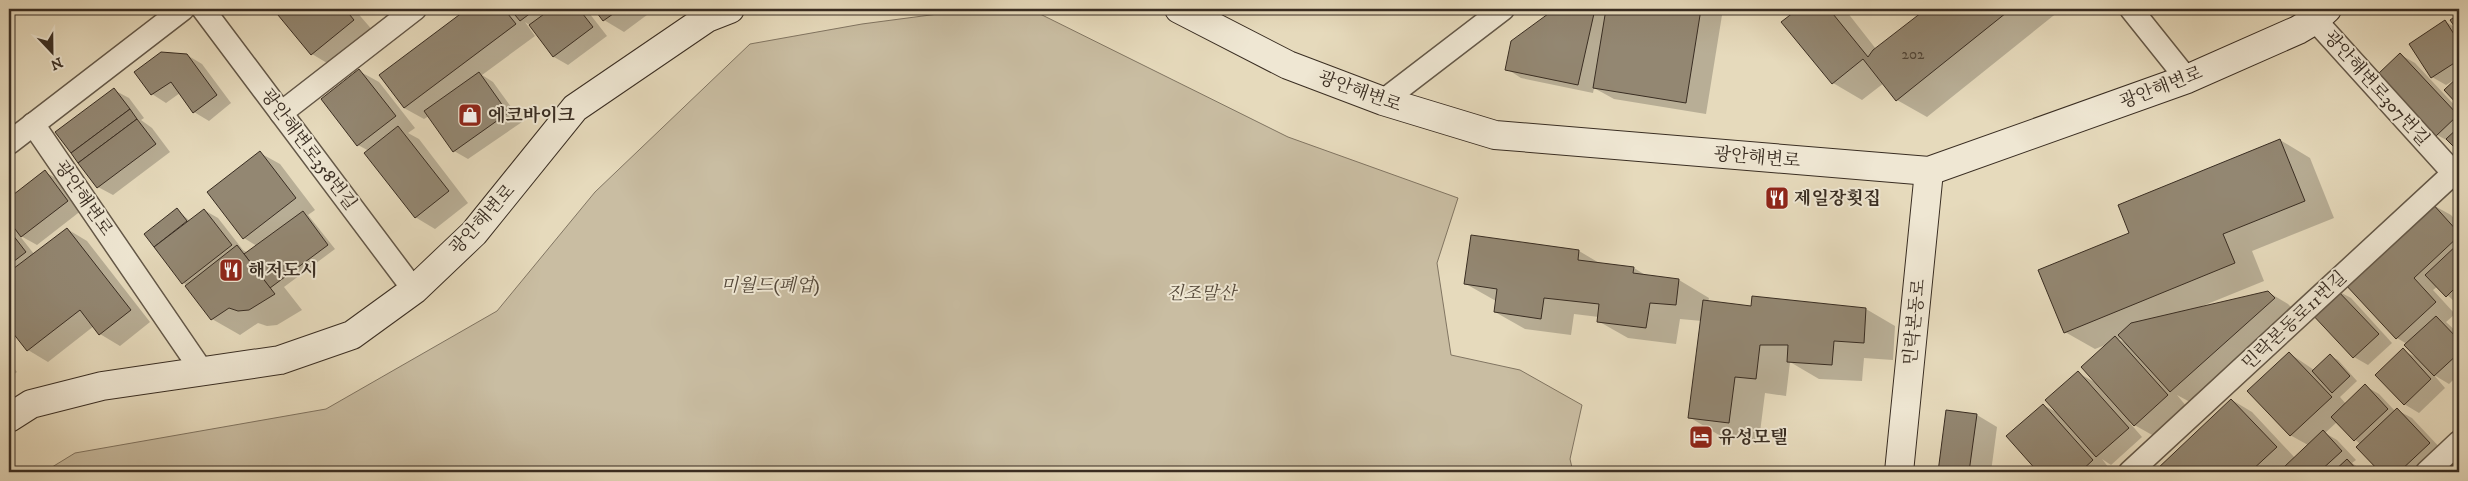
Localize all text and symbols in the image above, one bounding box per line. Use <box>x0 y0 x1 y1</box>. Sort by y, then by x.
street label: 광안해변로307번길 <box>2319 26 2434 151</box>
north arrow <box>28 28 78 78</box>
house number: 202 <box>1902 45 1925 64</box>
text: N <box>47 53 65 74</box>
street label: 광안해변로 <box>2117 62 2206 114</box>
street label: 광안해변로 <box>1315 67 1404 117</box>
street label: 광안해변로358번길 <box>255 85 361 215</box>
shop icon: 에코바이크 <box>457 102 483 128</box>
place label: 에코바이크 <box>488 105 576 127</box>
street label: 광안해변로 <box>1713 143 1801 173</box>
street label: 광안해변로 <box>49 157 117 240</box>
street label: 광안해변로 <box>445 180 520 259</box>
restaurant icon: 제일장횟집 <box>1764 185 1790 211</box>
place label: 제일장횟집 <box>1794 188 1881 210</box>
restaurant icon: 해저도시 <box>218 257 244 283</box>
place label: 해저도시 <box>248 260 318 282</box>
street label: 민락본동로11번길 <box>2238 267 2352 375</box>
park label: 미월드(폐업) <box>721 275 819 297</box>
street label: 민락본동로 <box>1900 278 1930 366</box>
park label: 진조말산 <box>1166 283 1238 305</box>
hotel icon: 유성모텔 <box>1688 424 1714 450</box>
place label: 유성모텔 <box>1718 427 1788 449</box>

